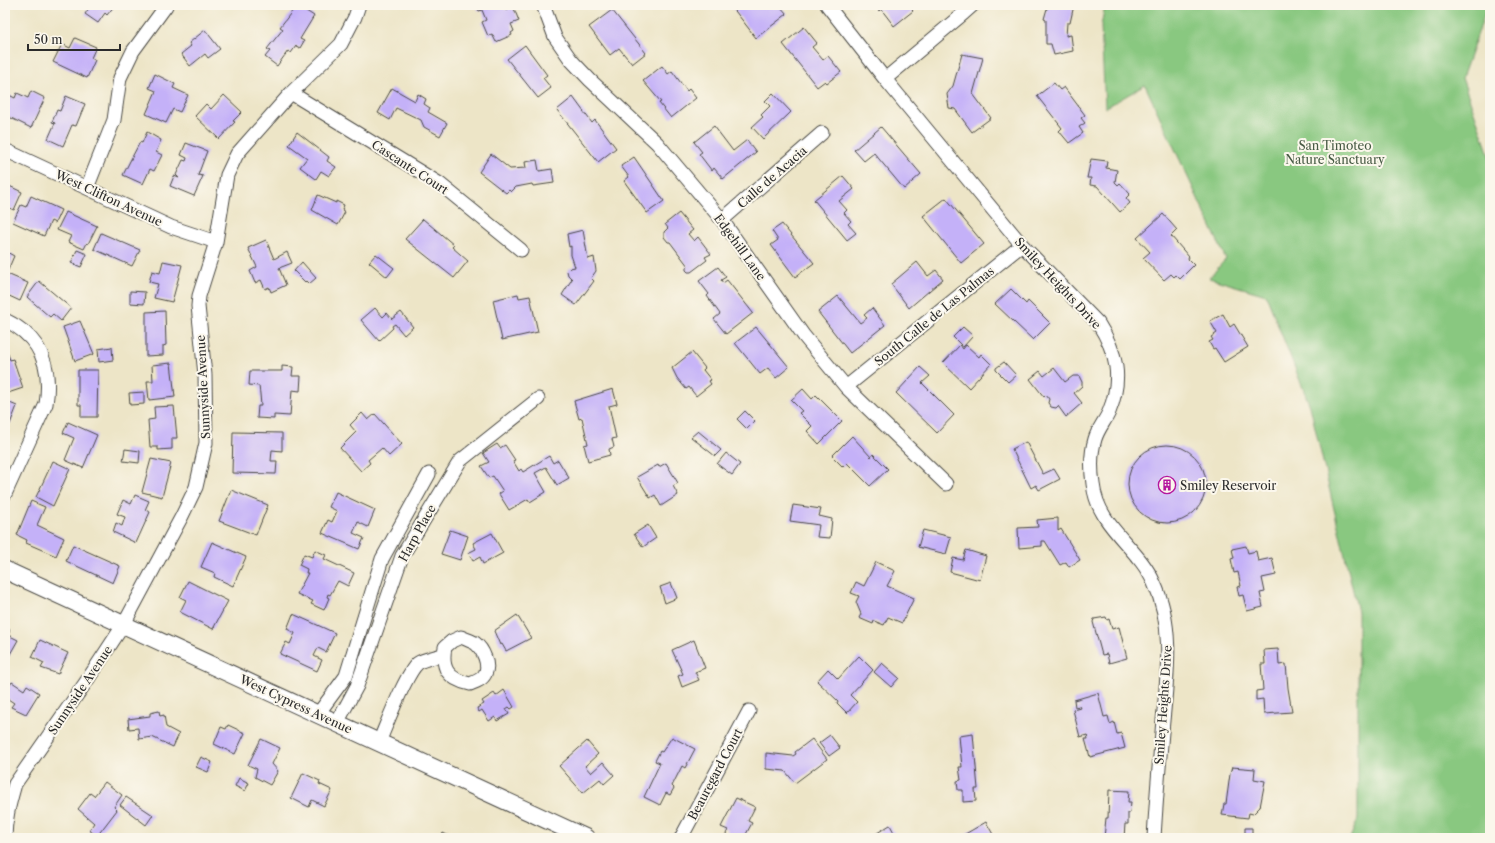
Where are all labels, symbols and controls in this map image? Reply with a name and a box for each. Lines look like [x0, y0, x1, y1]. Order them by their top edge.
scale bar [28, 26, 120, 52]
text: 50 m [34, 32, 63, 47]
street label: Cascante Court [369, 137, 452, 198]
park label: San Timoteo Nature Sanctuary [1285, 138, 1385, 167]
street label: Calle de Acacia [734, 142, 810, 211]
street label: West Clifton Avenue [52, 166, 165, 230]
street label: Edgehill Lane [711, 211, 769, 283]
street label: Smiley Heights Drive [1012, 234, 1104, 332]
street label: South Calle de Las Palmas [871, 263, 997, 369]
street label: Sunnyside Avenue [193, 334, 213, 439]
building icon: Smiley Reservoir [1157, 475, 1177, 495]
place label: Smiley Reservoir [1180, 478, 1276, 493]
street label: Harp Place [395, 502, 439, 564]
street label: Sunnyside Avenue [45, 642, 115, 737]
street label: Smiley Heights Drive [1151, 645, 1175, 765]
street label: West Cypress Avenue [237, 671, 355, 737]
street label: Beauregard Court [684, 725, 746, 822]

